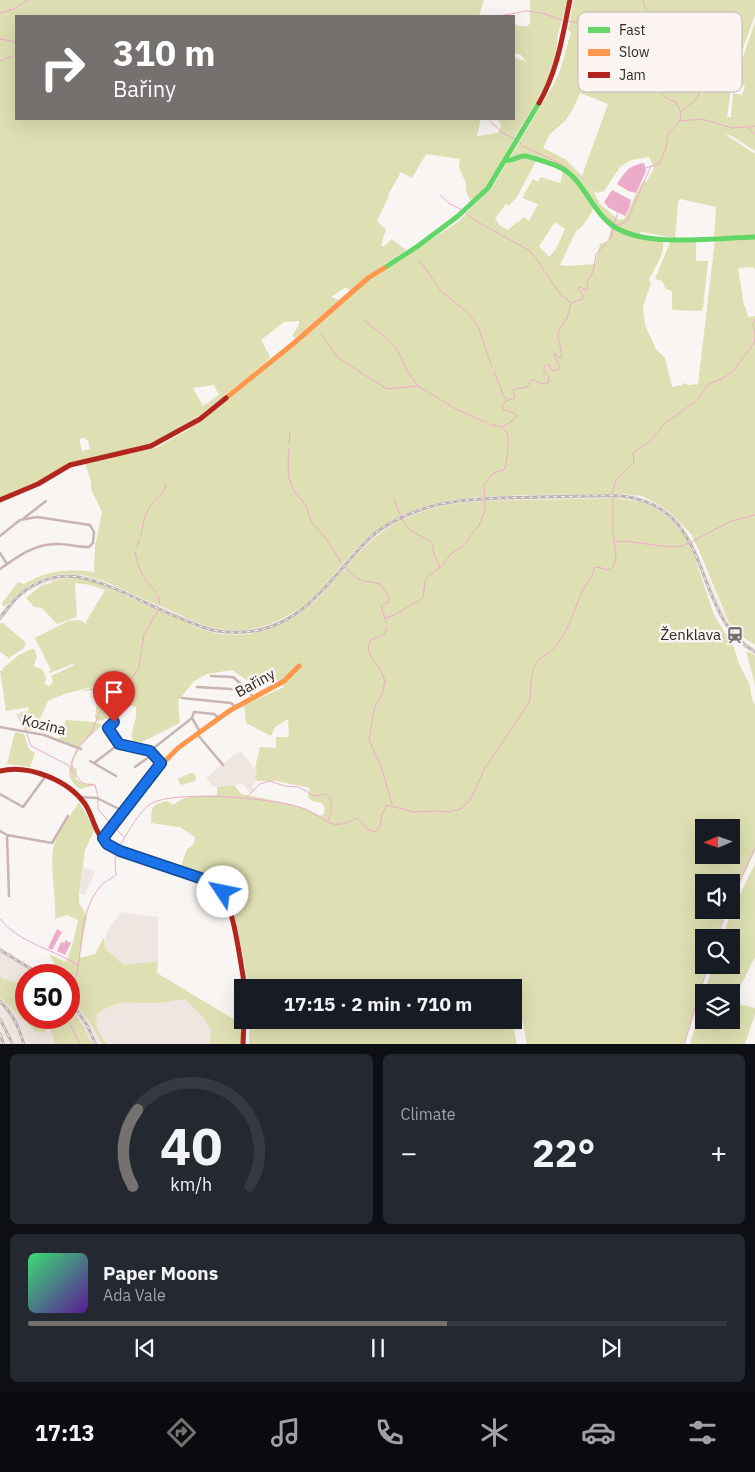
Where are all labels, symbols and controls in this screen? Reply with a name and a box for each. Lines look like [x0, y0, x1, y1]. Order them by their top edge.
legend [578, 12, 742, 92]
text: Fast [619, 21, 645, 39]
text: 310 m [113, 30, 216, 76]
icon: right [30, 35, 95, 100]
text: Slow [619, 43, 650, 61]
text: Jam [619, 66, 646, 84]
text: Bařiny [113, 74, 176, 103]
place label: Ženklava [660, 625, 721, 644]
station icon: Ženklava [725, 625, 745, 645]
street label: Bařiny [231, 664, 279, 701]
pin [93, 671, 135, 722]
icon: arrive [100, 678, 128, 706]
street label: Kozina [20, 710, 68, 739]
north arrow [695, 819, 740, 864]
map controls [695, 819, 740, 1029]
position arrow [196, 865, 248, 917]
button: sound [695, 874, 740, 919]
button: search [695, 929, 740, 974]
speed limit sign: 50 [15, 964, 80, 1029]
button: layers [695, 984, 740, 1029]
text: 17:15 · 2 min · 710 m [284, 992, 472, 1016]
text: Climate [401, 1104, 456, 1124]
text: 40 [160, 1112, 222, 1179]
text: 22° [532, 1128, 595, 1177]
text: − [401, 1134, 417, 1171]
text: + [710, 1134, 727, 1171]
text: km/h [170, 1173, 212, 1196]
text: Paper Moons [103, 1261, 218, 1285]
text: Ada Vale [103, 1285, 166, 1305]
icon: previous [131, 1334, 159, 1362]
icon: pause [364, 1334, 392, 1362]
icon: next [597, 1334, 625, 1362]
icon: directions [164, 1415, 199, 1450]
icon: music [268, 1415, 303, 1450]
icon: phone [372, 1415, 407, 1450]
icon: climate [477, 1415, 512, 1450]
icon: car [581, 1415, 616, 1450]
icon: filters [685, 1415, 720, 1450]
text: 17:13 [35, 1418, 95, 1447]

